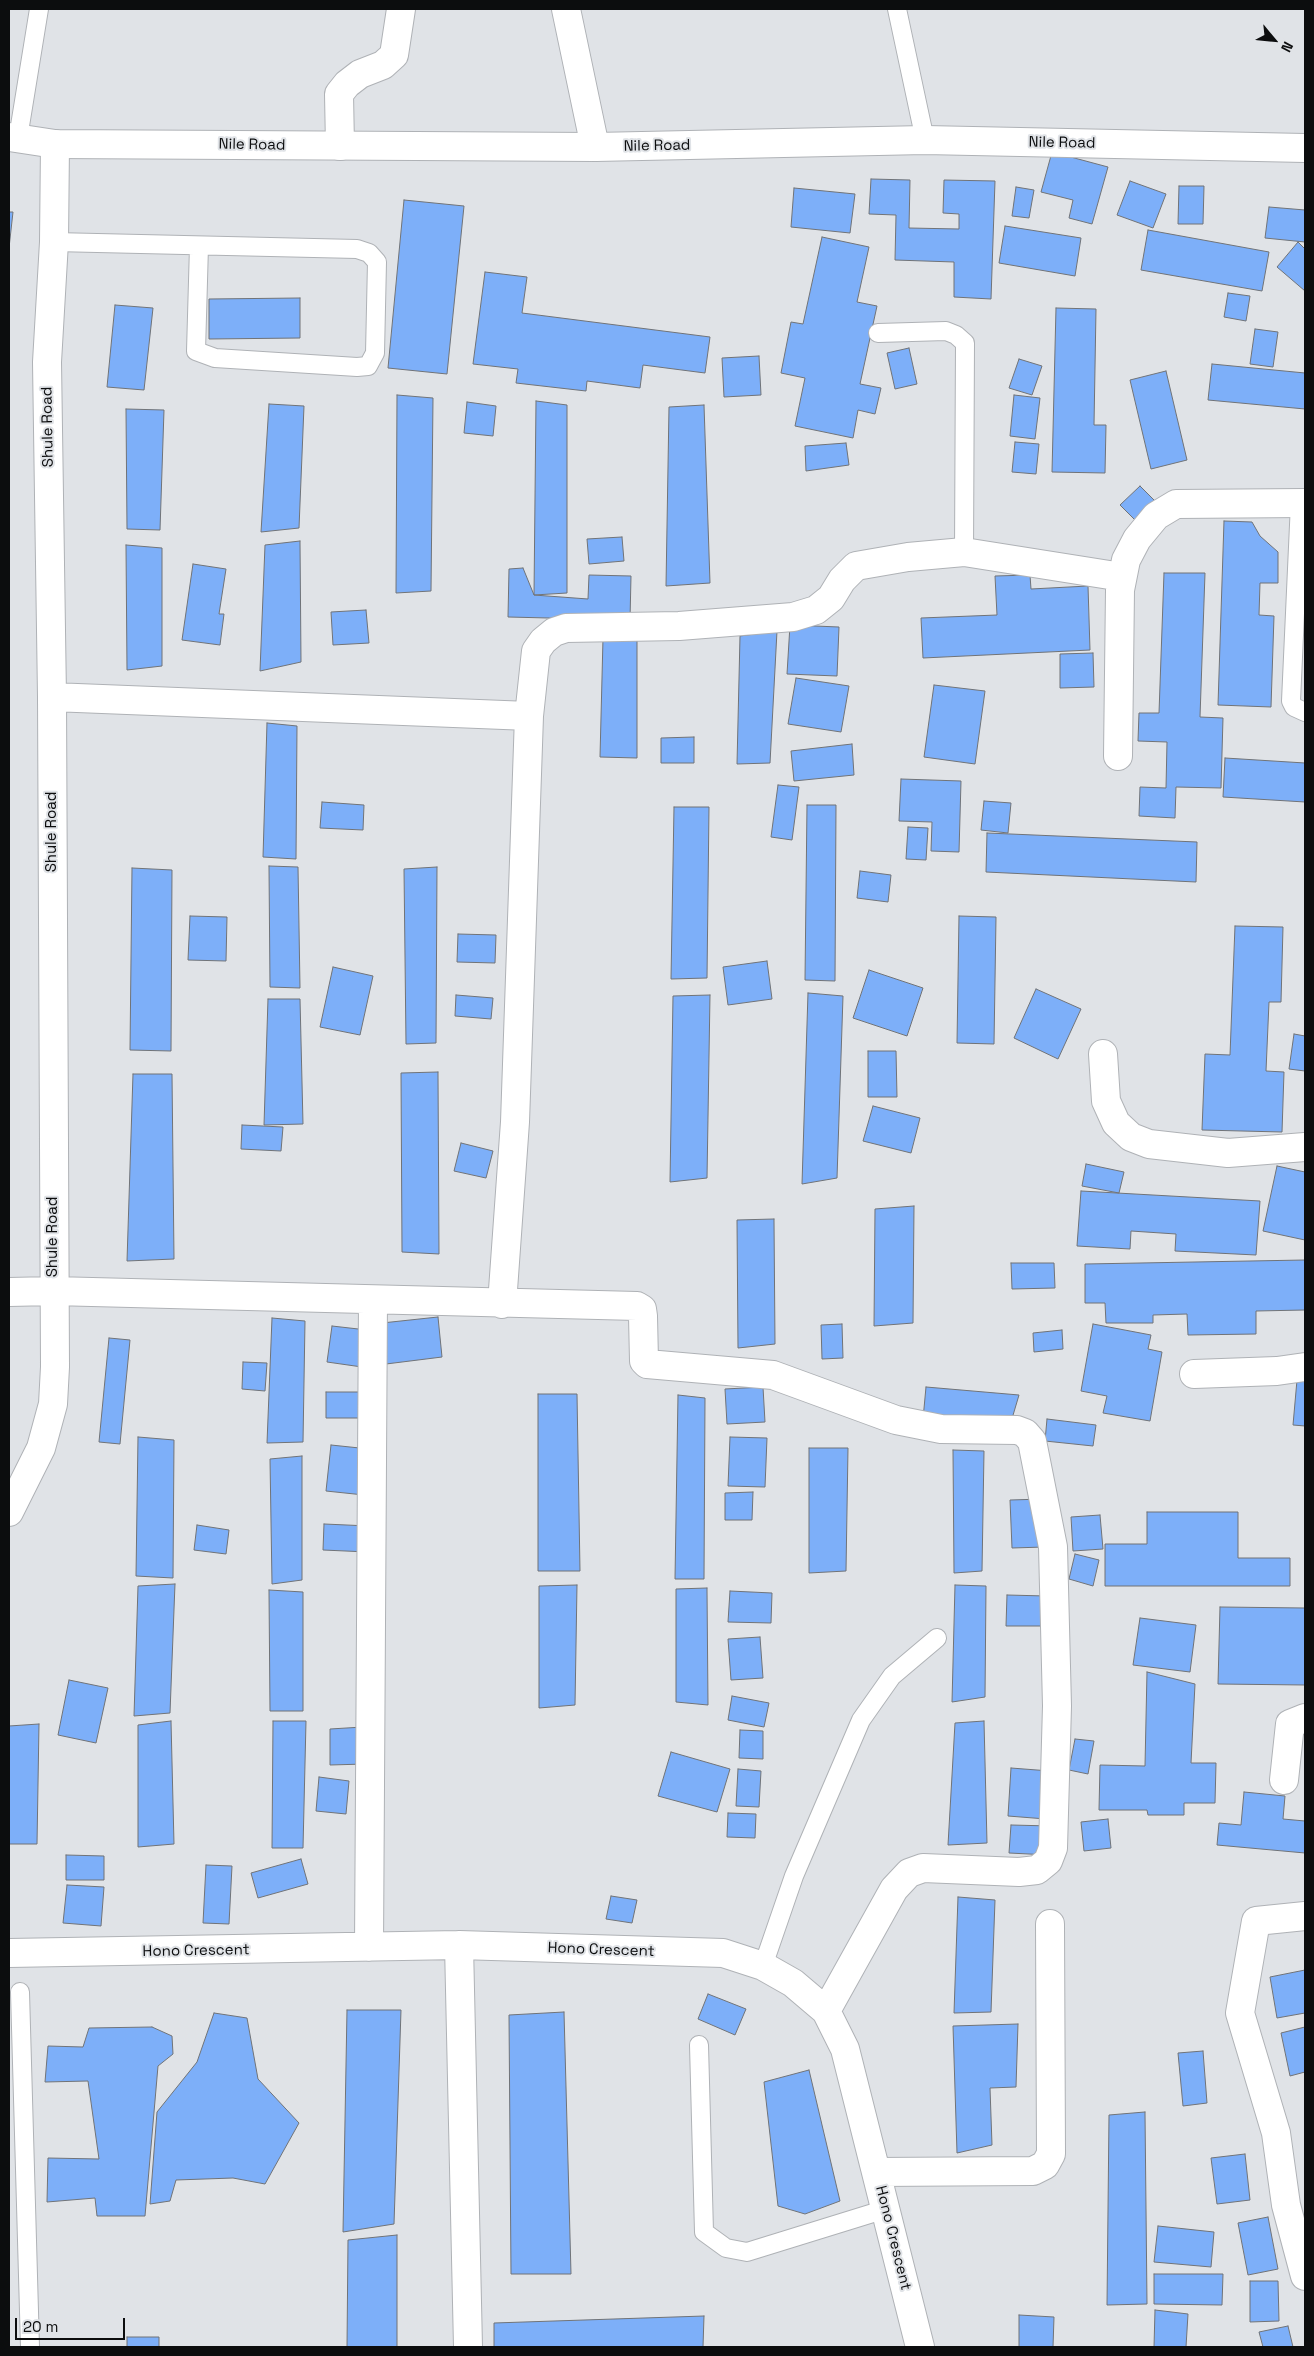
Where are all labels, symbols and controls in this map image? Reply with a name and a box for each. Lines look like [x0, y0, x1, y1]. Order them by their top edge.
north arrow [1249, 15, 1299, 65]
text: N [1277, 39, 1297, 55]
street label: Nile Road [1028, 133, 1096, 153]
street label: Nile Road [218, 135, 286, 155]
street label: Nile Road [623, 136, 691, 156]
street label: Shule Road [38, 387, 58, 467]
street label: Shule Road [43, 792, 61, 872]
street label: Shule Road [44, 1197, 62, 1277]
street label: Hono Crescent [547, 1939, 655, 1961]
street label: Hono Crescent [142, 1941, 250, 1961]
street label: Hono Crescent [871, 2184, 915, 2292]
scale bar [18, 2308, 128, 2340]
text: 20 m [23, 2317, 58, 2336]

